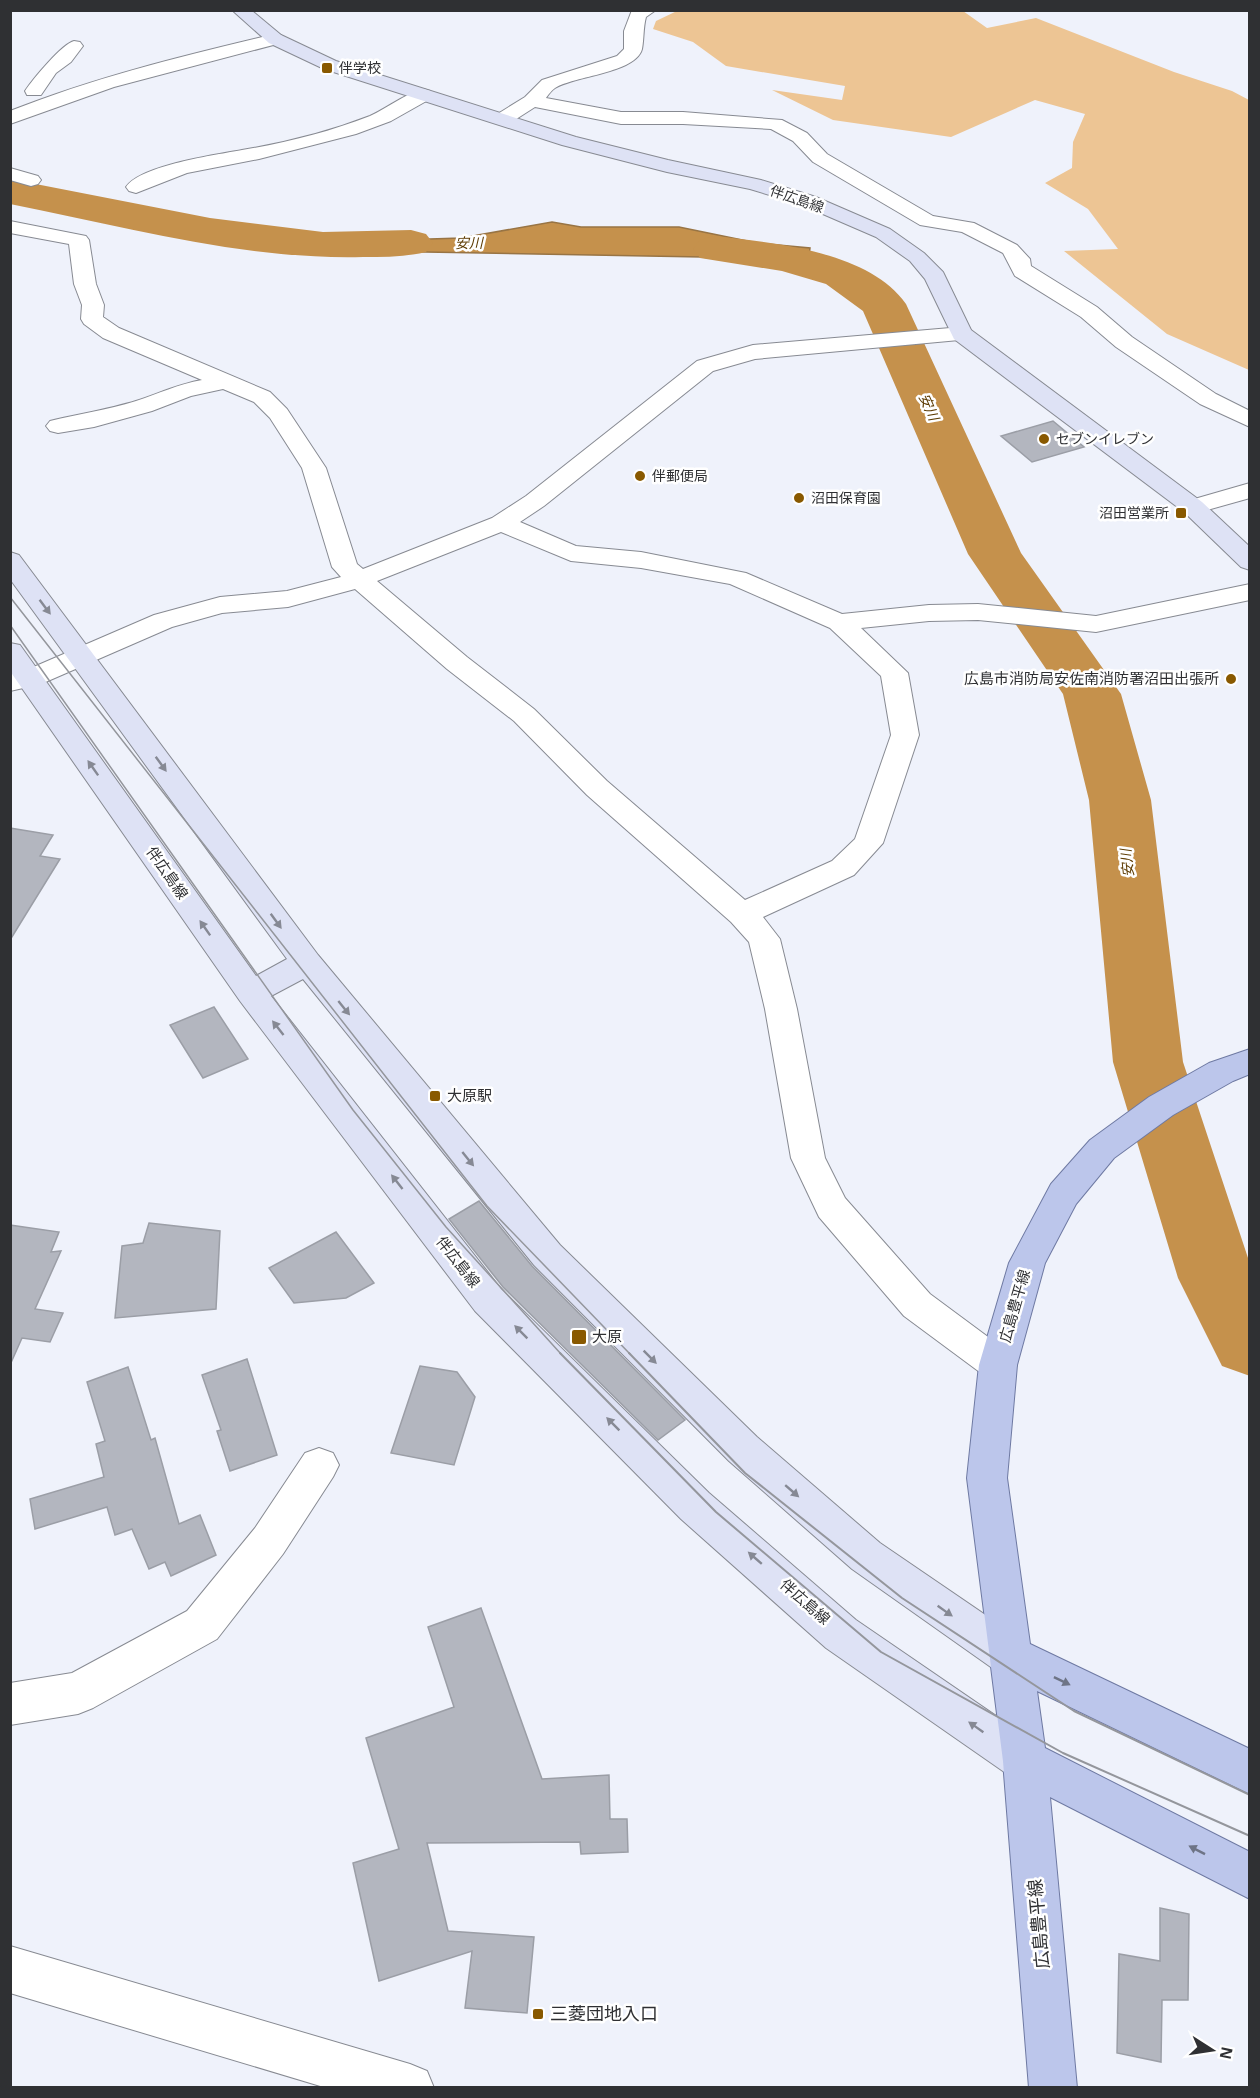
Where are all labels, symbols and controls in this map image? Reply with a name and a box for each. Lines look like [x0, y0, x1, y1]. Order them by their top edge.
place label: 伴学校 [339, 60, 381, 76]
marker: 伴学校 [320, 61, 334, 75]
street label: 伴広島線 [768, 182, 826, 216]
water label: 安川 [455, 235, 485, 251]
water label: 安川 [916, 391, 943, 425]
place label: セブンイレブン [1056, 431, 1154, 447]
marker: セブンイレブン [1037, 432, 1051, 446]
place label: 伴郵便局 [652, 468, 708, 484]
marker: 伴郵便局 [633, 469, 647, 483]
place label: 沼田保育園 [811, 490, 881, 506]
marker: 沼田保育園 [792, 491, 806, 505]
place label: 沼田営業所 [1099, 505, 1169, 521]
marker: 沼田営業所 [1174, 506, 1188, 520]
one-way arrow [39, 599, 51, 614]
place label: 広島市消防局安佐南消防署沼田出張所 [964, 670, 1219, 687]
marker: 広島市消防局安佐南消防署沼田出張所 [1224, 672, 1238, 686]
one-way arrow [155, 755, 167, 771]
one-way arrow [88, 760, 99, 776]
street label: 伴広島線 [143, 843, 192, 902]
water label: 安川 [1117, 846, 1136, 878]
one-way arrow [270, 914, 282, 929]
one-way arrow [199, 920, 211, 936]
one-way arrow [337, 1000, 350, 1015]
one-way arrow [272, 1020, 284, 1035]
place label: 大原駅 [447, 1087, 492, 1104]
marker: 大原駅 [428, 1089, 442, 1103]
one-way arrow [461, 1151, 474, 1166]
one-way arrow [390, 1174, 403, 1190]
street label: 伴広島線 [433, 1233, 484, 1291]
street label: 広島豊平線 [996, 1267, 1033, 1344]
one-way arrow [514, 1326, 528, 1340]
marker: 大原 [570, 1328, 588, 1346]
place label: 大原 [592, 1328, 622, 1345]
one-way arrow [643, 1350, 657, 1364]
one-way arrow [607, 1418, 621, 1432]
one-way arrow [784, 1484, 799, 1497]
one-way arrow [748, 1552, 763, 1565]
street label: 伴広島線 [777, 1576, 834, 1628]
one-way arrow [937, 1605, 953, 1617]
one-way arrow [1054, 1677, 1071, 1686]
one-way arrow [969, 1721, 985, 1733]
one-way arrow [1189, 1845, 1206, 1854]
street label: 広島豊平線 [1025, 1878, 1053, 1970]
place label: 三菱団地入口 [550, 2004, 658, 2024]
marker: 三菱団地入口 [531, 2007, 545, 2021]
north arrow [1182, 2020, 1242, 2080]
text: N [1217, 2046, 1236, 2060]

